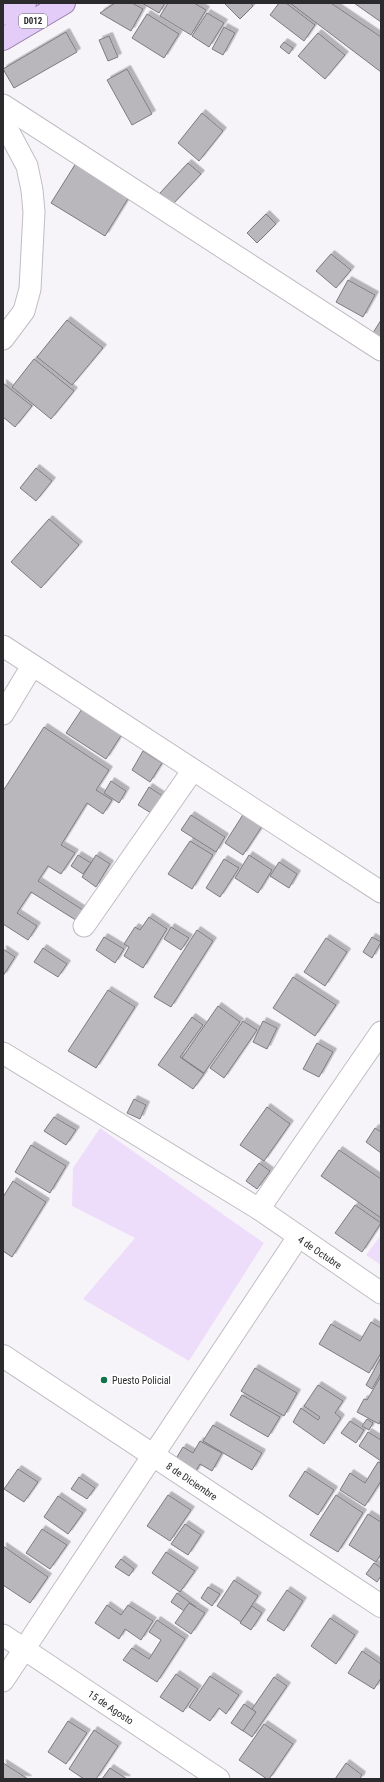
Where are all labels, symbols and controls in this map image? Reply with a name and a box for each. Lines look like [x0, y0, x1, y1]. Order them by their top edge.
road number: D012 [19, 14, 47, 28]
street label: 4 de Octubre [296, 1234, 344, 1271]
marker: Puesto Policial [99, 1375, 109, 1385]
place label: Puesto Policial [112, 1375, 171, 1386]
street label: 8 de Diciembre [164, 1460, 219, 1503]
street label: 15 de Agosto [86, 1688, 135, 1727]

